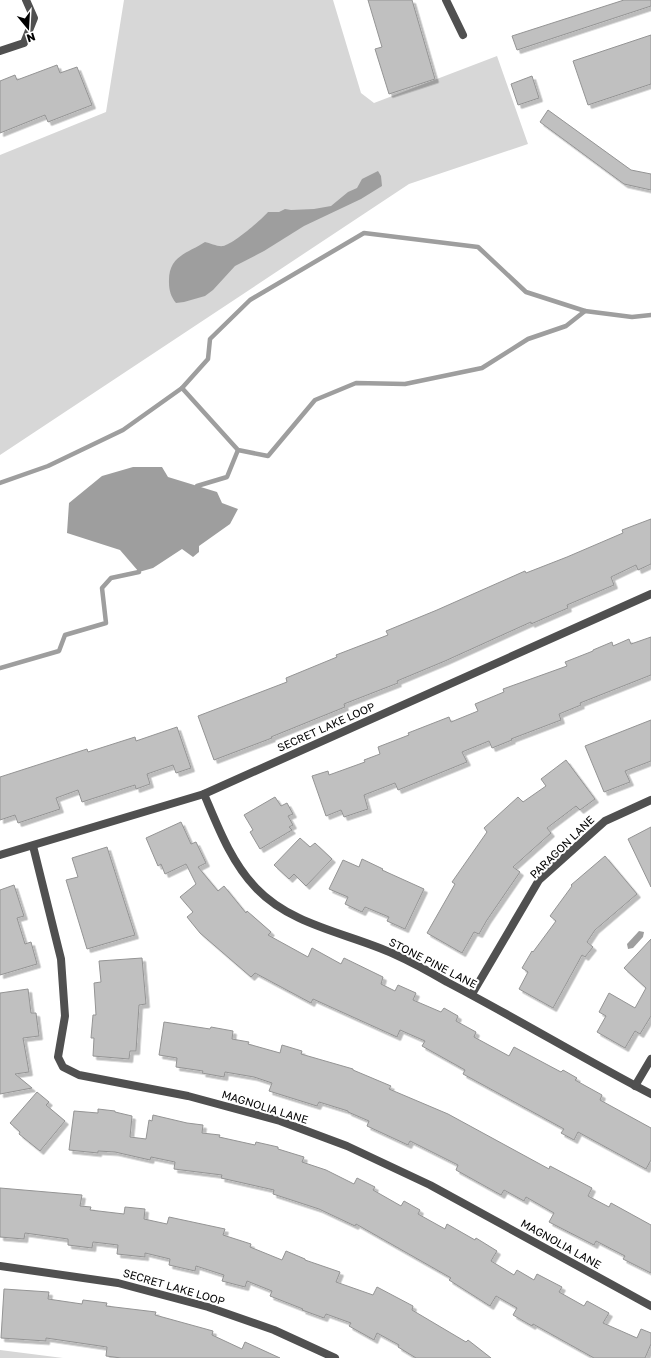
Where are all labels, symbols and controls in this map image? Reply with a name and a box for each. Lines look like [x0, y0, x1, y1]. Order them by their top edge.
north arrow [8, 8, 48, 48]
text: N [25, 31, 37, 45]
street label: SECRET LAKE LOOP [275, 699, 377, 754]
street label: PARAGON LANE [527, 812, 597, 881]
street label: STONE PINE LANE [387, 935, 480, 990]
street label: MAGNOLIA LANE [220, 1087, 310, 1126]
street label: MAGNOLIA LANE [519, 1216, 604, 1271]
street label: SECRET LAKE LOOP [122, 1266, 227, 1307]

